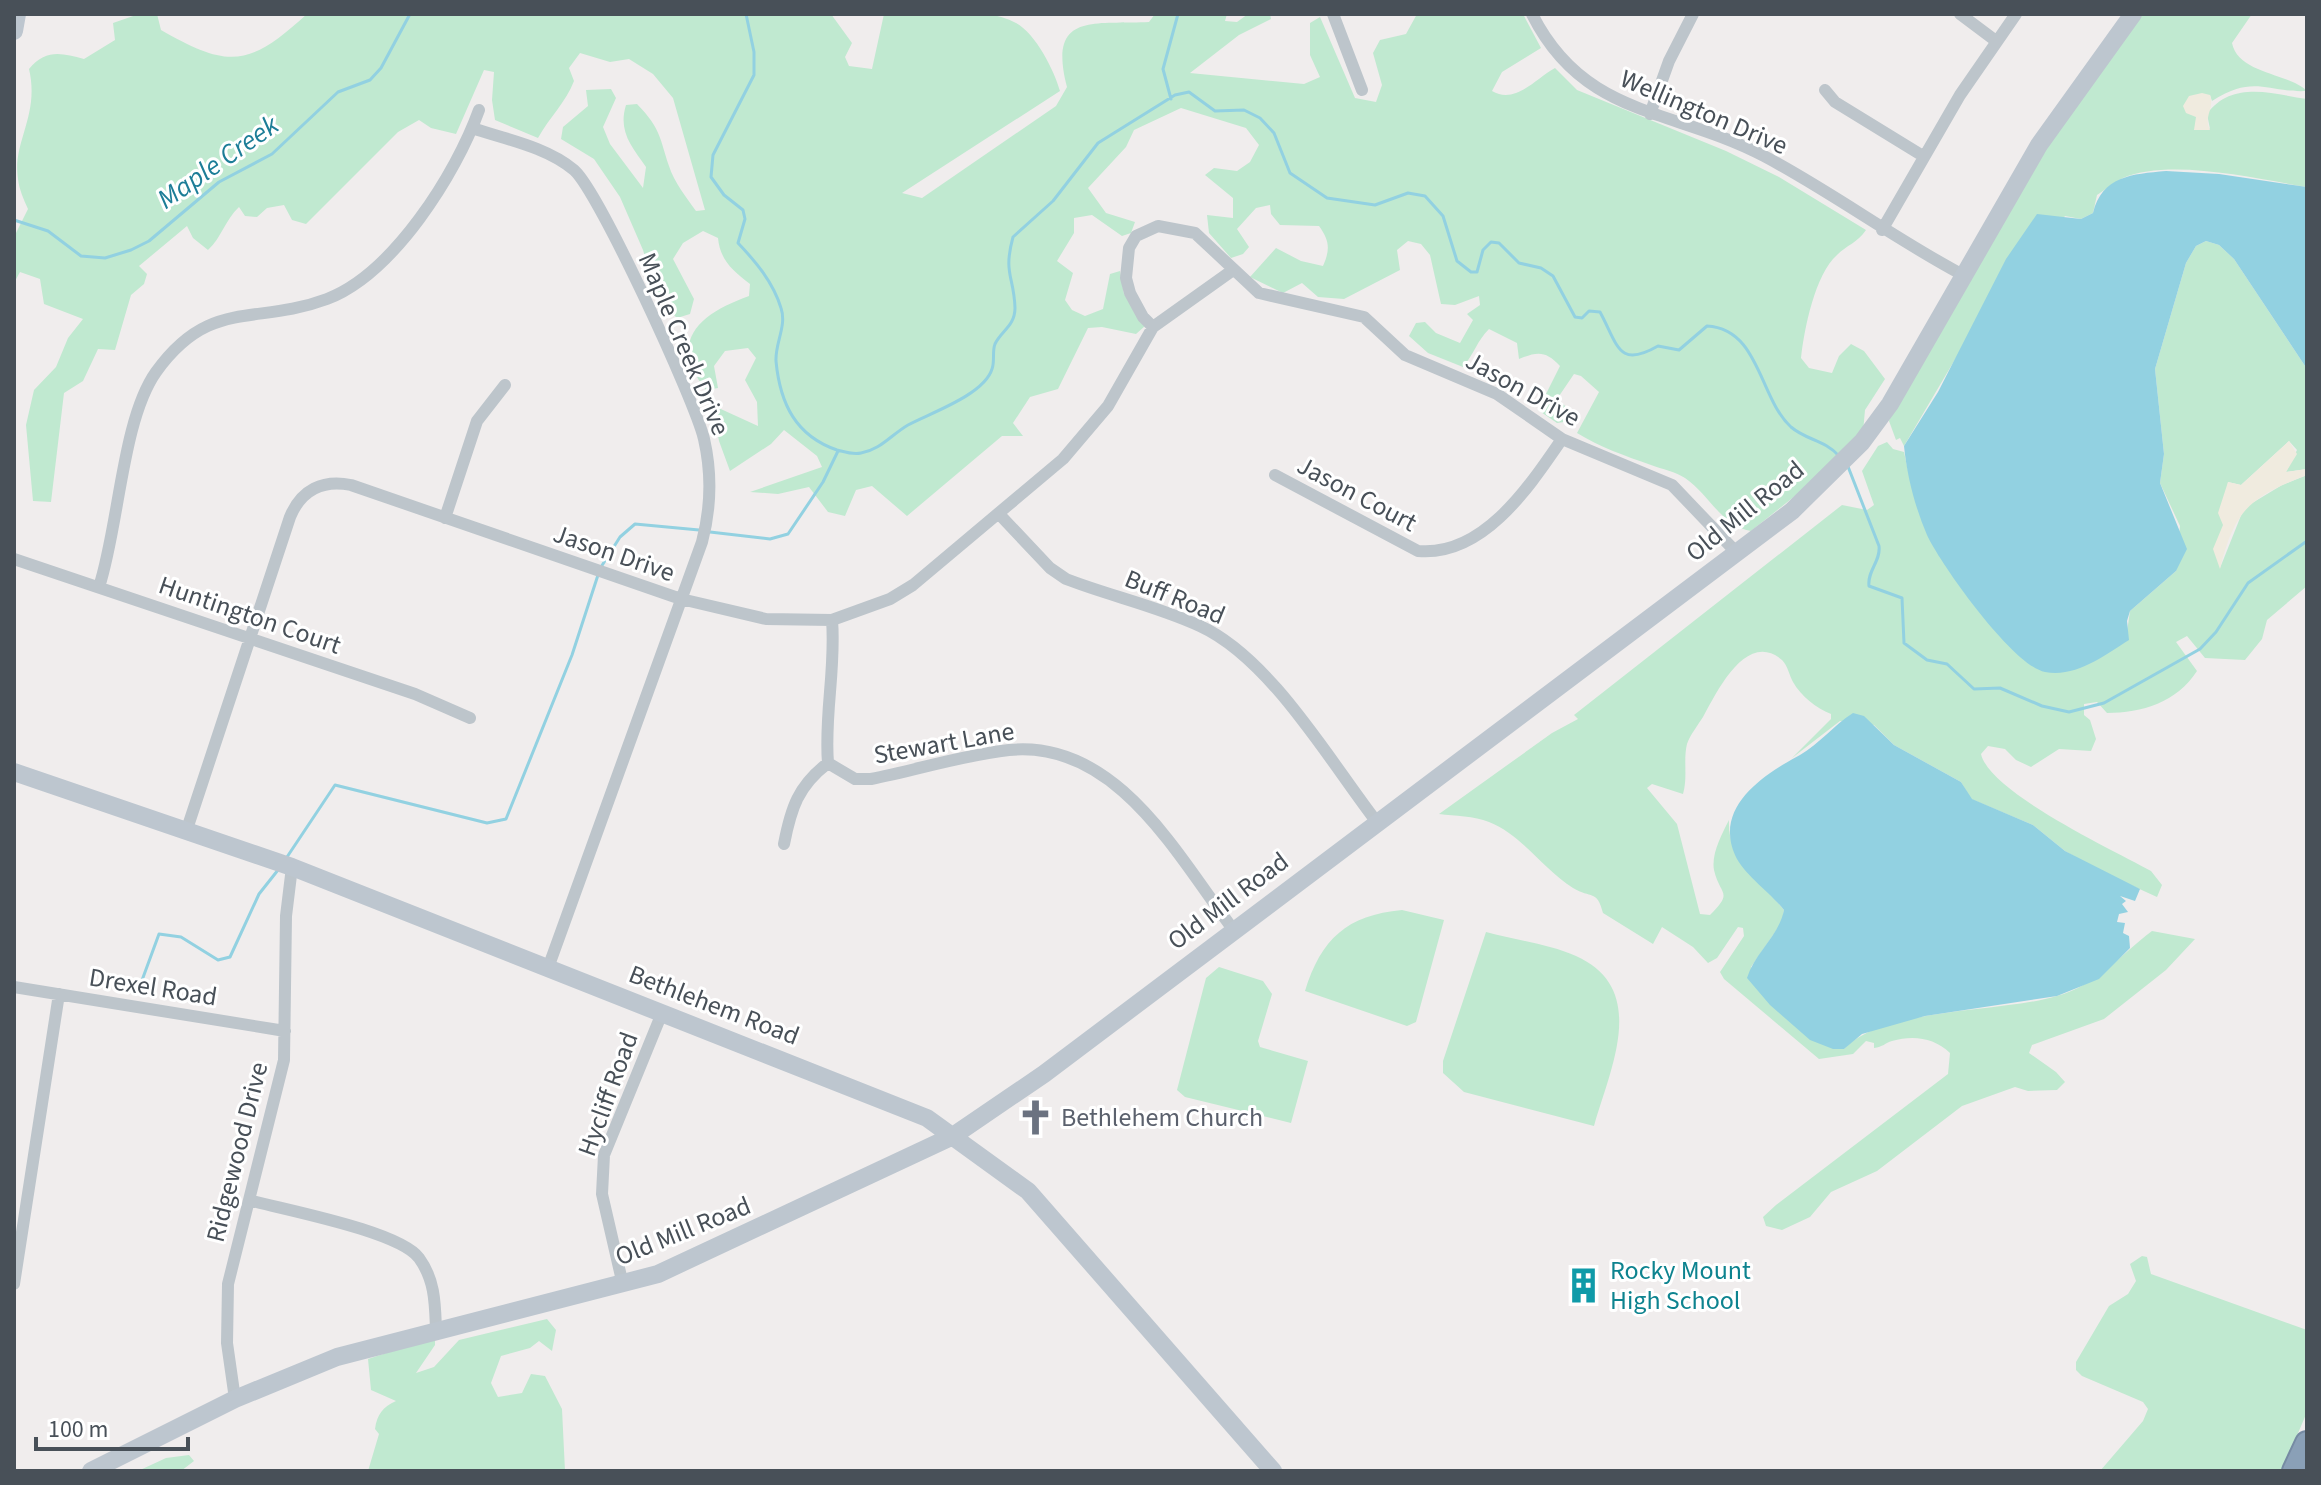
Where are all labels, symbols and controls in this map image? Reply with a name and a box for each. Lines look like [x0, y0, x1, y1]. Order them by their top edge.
street label: Wellington Drive [1615, 60, 1793, 164]
water label: Maple Creek [149, 105, 288, 219]
street label: Maple Creek Drive [629, 247, 739, 441]
street label: Jason Drive [1459, 342, 1587, 436]
street label: Jason Court [1291, 447, 1424, 541]
street label: Old Mill Road [1678, 452, 1812, 570]
street label: Jason Drive [548, 515, 680, 591]
street label: Buff Road [1119, 560, 1231, 634]
street label: Huntington Court [154, 566, 346, 664]
street label: Stewart Lane [871, 712, 1017, 774]
street label: Old Mill Road [1160, 843, 1296, 959]
street label: Bethlehem Road [623, 955, 805, 1055]
street label: Drexel Road [86, 959, 220, 1015]
street label: Hycliff Road [568, 1027, 648, 1161]
street label: Ridgewood Drive [197, 1058, 277, 1246]
church icon: Bethlehem Church [1016, 1098, 1054, 1136]
place label: Bethlehem Church [1061, 1099, 1263, 1136]
street label: Old Mill Road [610, 1187, 756, 1275]
place label: Rocky Mount High School [1610, 1252, 1751, 1319]
building icon: Rocky Mount High School [1565, 1266, 1603, 1304]
scale bar [36, 1401, 188, 1451]
text: 100 m [48, 1412, 108, 1447]

